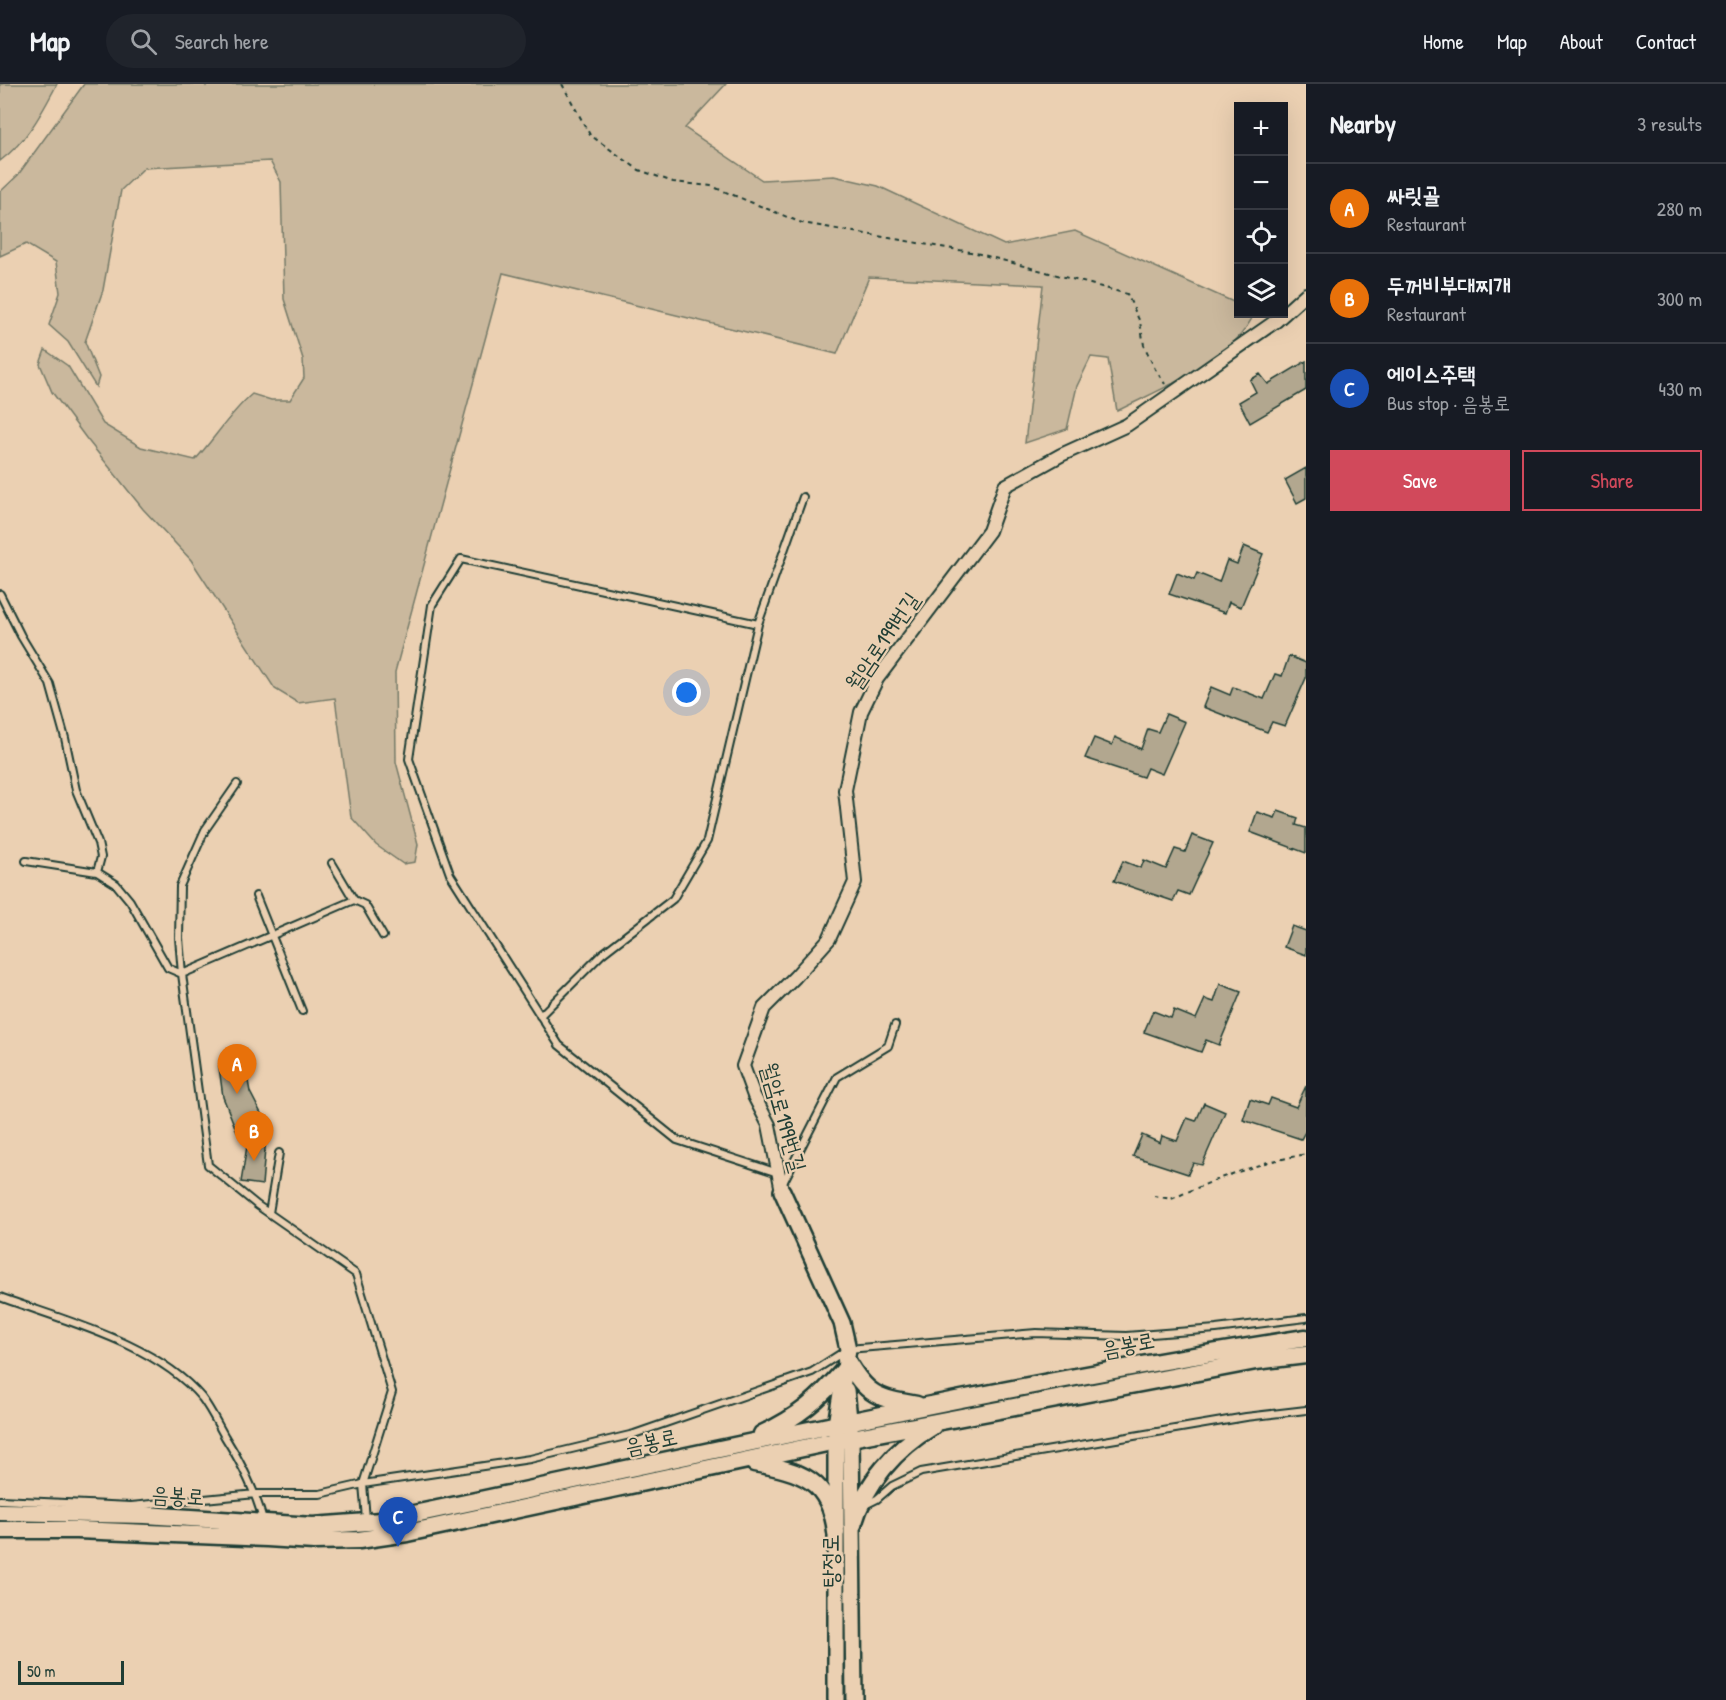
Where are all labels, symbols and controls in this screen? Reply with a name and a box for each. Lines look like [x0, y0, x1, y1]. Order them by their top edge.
search box [106, 14, 526, 68]
text: Map [30, 22, 70, 60]
icon: search [127, 25, 160, 58]
text: Search here [175, 26, 269, 56]
text: Home [1423, 27, 1464, 56]
text: Map [1497, 27, 1527, 56]
text: About [1560, 27, 1603, 56]
text: Contact [1636, 27, 1696, 56]
map controls [1234, 102, 1288, 318]
button: + [1234, 102, 1288, 156]
text: Nearby [1330, 106, 1396, 141]
text: 3 results [1637, 110, 1702, 137]
button: − [1234, 156, 1288, 210]
text: 싸릿골 [1387, 180, 1440, 210]
text: A [1345, 195, 1354, 222]
text: 280 m [1657, 195, 1702, 222]
button: locate [1234, 210, 1288, 264]
text: Restaurant [1387, 210, 1466, 237]
button: layers [1234, 264, 1288, 318]
text: 두꺼비부대찌개 [1387, 270, 1511, 300]
text: B [1344, 285, 1355, 312]
text: 300 m [1657, 285, 1702, 312]
text: Restaurant [1387, 300, 1466, 327]
text: 에이스주택 [1387, 359, 1476, 389]
text: C [1344, 375, 1355, 402]
text: 430 m [1658, 375, 1702, 402]
text: Bus stop · 음봉로 [1387, 389, 1510, 416]
button: Save [1330, 450, 1510, 511]
button: Share [1522, 450, 1702, 511]
street label: 월암로199번길 [838, 586, 926, 696]
your location [672, 678, 701, 707]
pin: A [218, 1044, 256, 1094]
street label: 월암로199번길 [754, 1059, 814, 1176]
pin: B [234, 1112, 274, 1161]
street label: 음봉로 [1099, 1324, 1157, 1364]
street label: 음봉로 [622, 1421, 680, 1461]
street label: 음봉로 [150, 1478, 206, 1512]
pin: C [378, 1498, 418, 1547]
street label: 탕정로 [815, 1534, 845, 1588]
scale bar [18, 1658, 124, 1686]
text: 50 m [27, 1660, 56, 1682]

